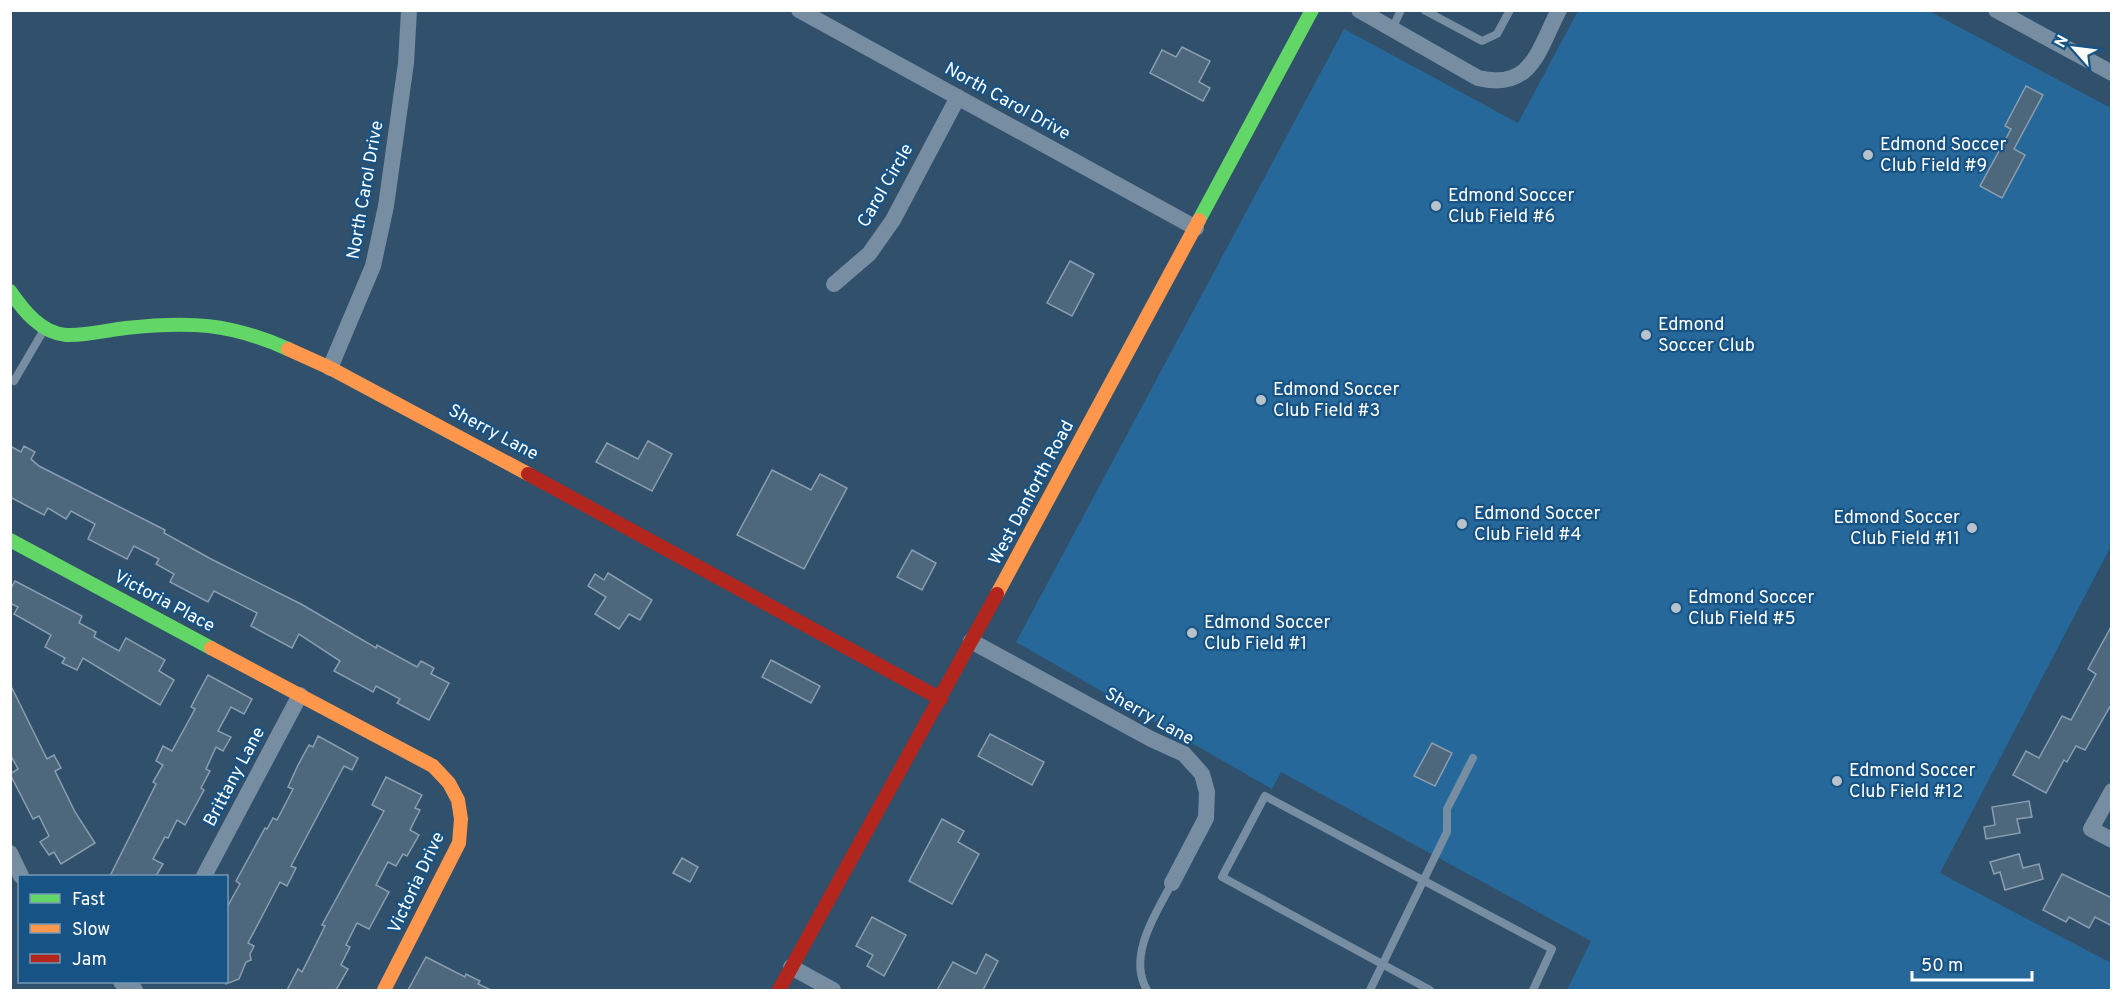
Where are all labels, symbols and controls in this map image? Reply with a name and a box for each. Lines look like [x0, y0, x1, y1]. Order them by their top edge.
north arrow [2044, 18, 2104, 78]
text: N [2051, 32, 2074, 52]
street label: North Carol Drive [940, 58, 1074, 146]
street label: North Carol Drive [342, 119, 390, 261]
place label: Edmond Soccer Club Field #9 [1880, 134, 2006, 178]
street label: Carol Circle [853, 140, 919, 232]
marker: Edmond Soccer Club Field #9 [1861, 148, 1875, 162]
place label: Edmond Soccer Club Field #6 [1448, 185, 1574, 229]
marker: Edmond Soccer Club Field #6 [1429, 199, 1443, 213]
place label: Edmond Soccer Club [1658, 314, 1755, 358]
marker: Edmond Soccer Club [1639, 328, 1653, 342]
place label: Edmond Soccer Club Field #3 [1273, 379, 1399, 423]
marker: Edmond Soccer Club Field #3 [1254, 393, 1268, 407]
street label: Sherry Lane [444, 400, 542, 466]
street label: West Danforth Road [984, 417, 1080, 569]
place label: Edmond Soccer Club Field #4 [1474, 503, 1600, 547]
place label: Edmond Soccer Club Field #11 [1834, 507, 1960, 551]
marker: Edmond Soccer Club Field #4 [1455, 517, 1469, 531]
marker: Edmond Soccer Club Field #11 [1965, 521, 1979, 535]
street label: Victoria Place [109, 566, 219, 638]
place label: Edmond Soccer Club Field #5 [1688, 587, 1814, 631]
marker: Edmond Soccer Club Field #5 [1669, 601, 1683, 615]
place label: Edmond Soccer Club Field #1 [1204, 612, 1330, 656]
marker: Edmond Soccer Club Field #1 [1185, 626, 1199, 640]
street label: Sherry Lane [1100, 683, 1198, 751]
street label: Brittany Lane [199, 723, 271, 831]
place label: Edmond Soccer Club Field #12 [1849, 760, 1975, 804]
marker: Edmond Soccer Club Field #12 [1830, 774, 1844, 788]
street label: Victoria Drive [383, 829, 451, 937]
legend [18, 875, 228, 983]
text: Fast [72, 889, 105, 912]
text: Slow [72, 919, 110, 942]
scale bar [1912, 944, 2032, 982]
text: Jam [72, 949, 107, 972]
text: 50 m [1921, 955, 1963, 978]

